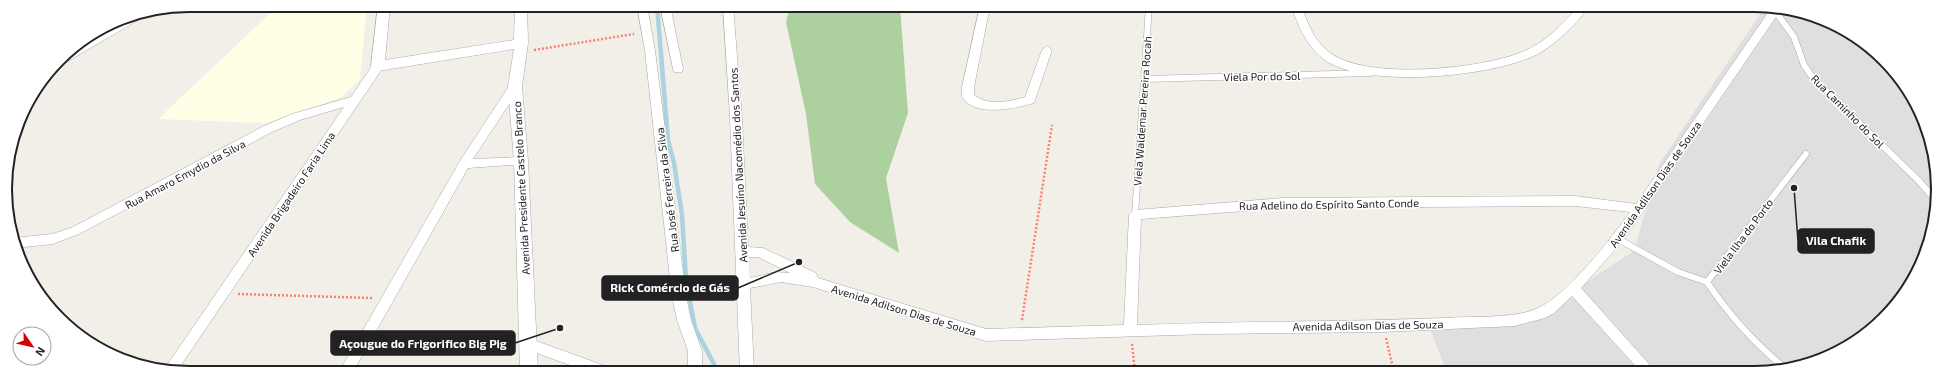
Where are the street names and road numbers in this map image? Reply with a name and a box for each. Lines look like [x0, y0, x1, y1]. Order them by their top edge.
street label: Viela Waldemar Pereira Rocah [1130, 36, 1154, 186]
street label: Avenida Jesuíno Nacomédio dos Santos [726, 67, 750, 263]
street label: Viela Por do Sol [1223, 69, 1301, 83]
street label: Rua Caminho do Sol [1809, 72, 1888, 151]
street label: Avenida Presidente Castelo Branco [510, 101, 532, 275]
street label: Avenida Adilson Dias de Souza [1606, 118, 1704, 250]
street label: Rua José Ferreira da Silva [653, 127, 681, 253]
street label: Avenida Brigadeiro Faria Lima [244, 129, 338, 259]
street label: Rua Amaro Emydio da Silva [123, 137, 247, 211]
street label: Rua Adelino do Espírito Santo Conde [1239, 196, 1419, 212]
street label: Viela Ilha do Porto [1711, 196, 1775, 276]
street label: Avenida Adilson Dias de Souza [830, 282, 978, 338]
street label: Avenida Adilson Dias de Souza [1292, 317, 1444, 333]

